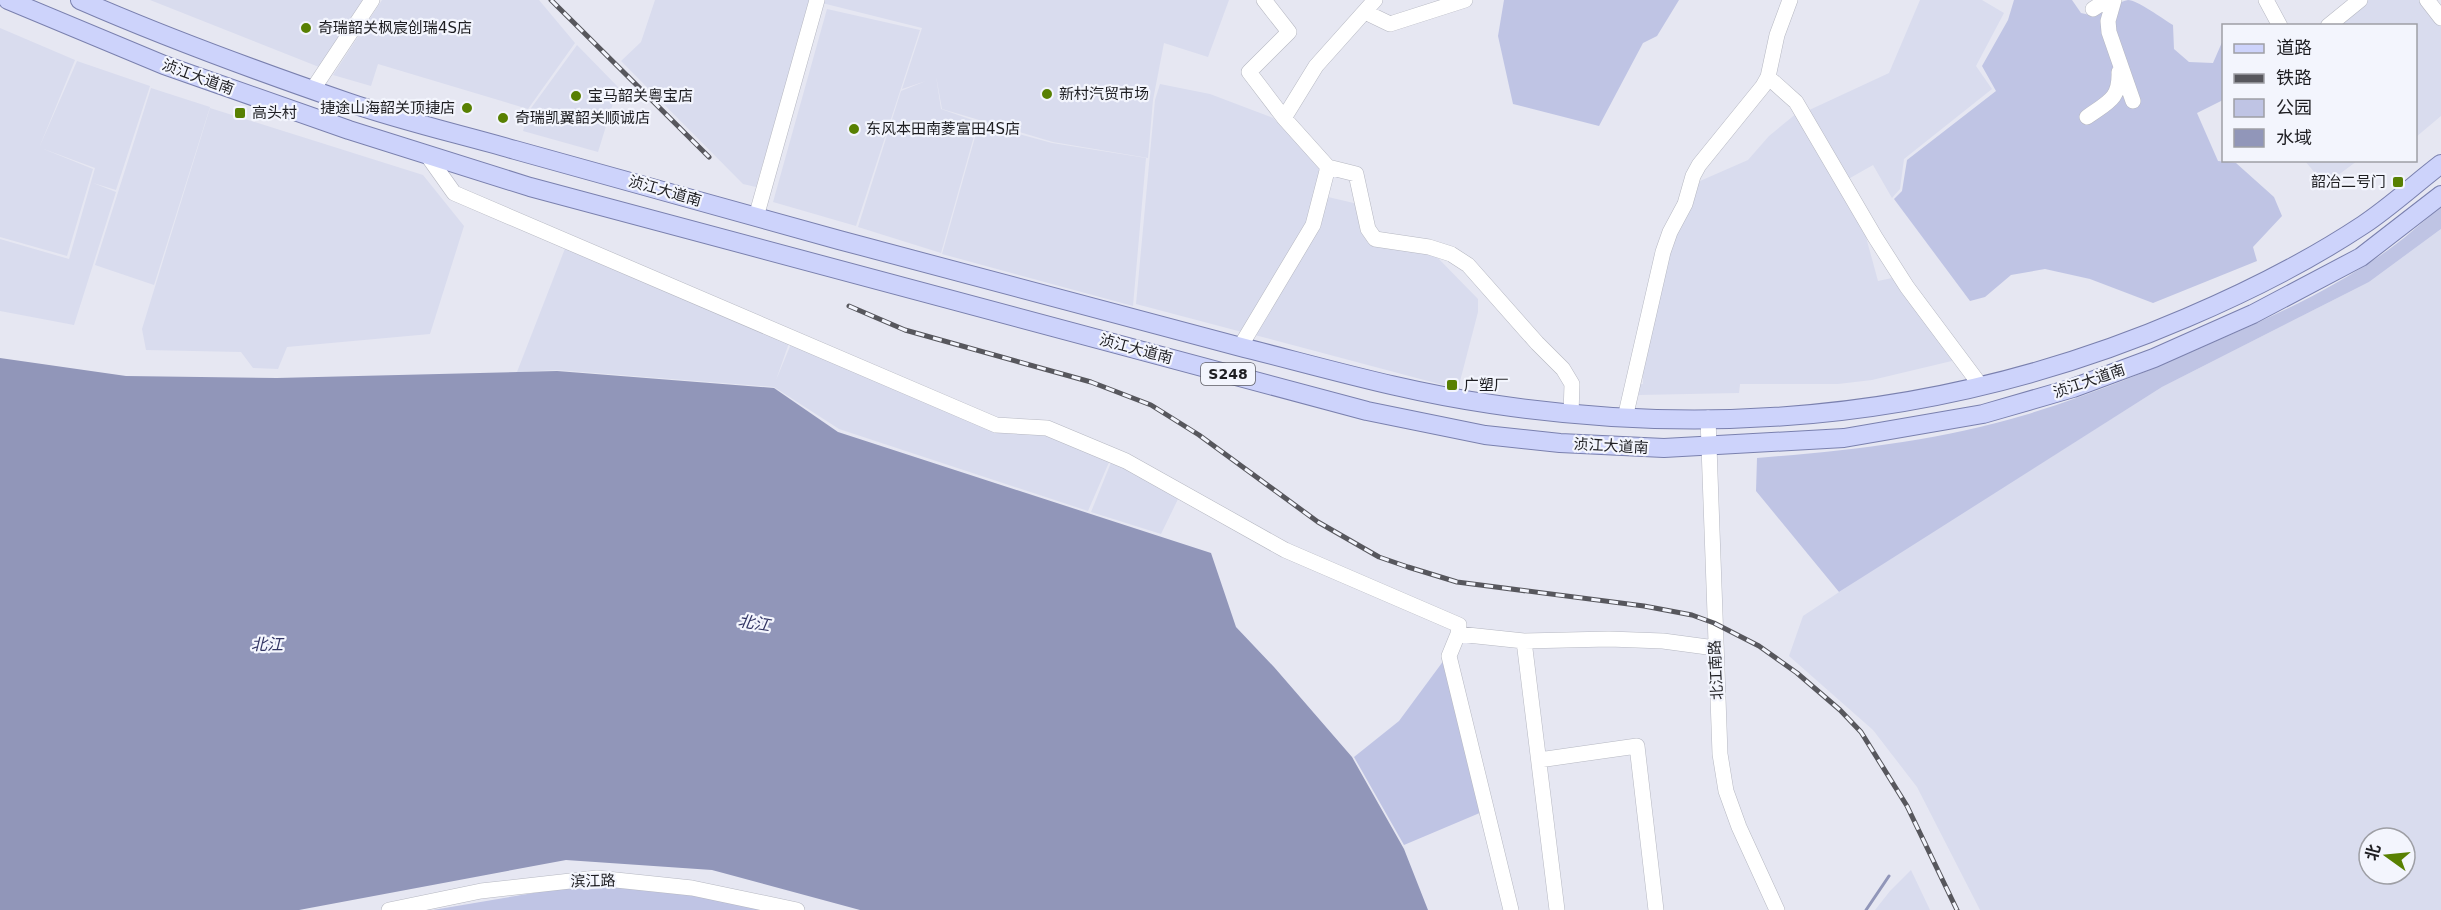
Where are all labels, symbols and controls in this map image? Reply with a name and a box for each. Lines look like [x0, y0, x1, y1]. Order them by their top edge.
place label: 奇瑞韶关枫宸创瑞4S店 [318, 19, 472, 37]
marker: 奇瑞韶关枫宸创瑞4S店 [299, 21, 313, 35]
legend [2222, 24, 2417, 162]
text: 道路 [2276, 37, 2312, 58]
street label: 浈江大道南 [160, 56, 236, 98]
text: 铁路 [2276, 67, 2312, 88]
place label: 新村汽贸市场 [1059, 85, 1149, 103]
place label: 宝马韶关粤宝店 [588, 87, 693, 105]
marker: 新村汽贸市场 [1040, 87, 1054, 101]
marker: 宝马韶关粤宝店 [569, 89, 583, 103]
text: 公园 [2276, 97, 2312, 118]
place label: 捷途山海韶关顶捷店 [320, 99, 455, 117]
marker: 捷途山海韶关顶捷店 [460, 101, 474, 115]
place label: 高头村 [252, 104, 297, 122]
marker: 高头村 [233, 106, 247, 120]
place label: 奇瑞凯翼韶关顺诚店 [515, 109, 650, 127]
marker: 奇瑞凯翼韶关顺诚店 [496, 111, 510, 125]
place label: 东风本田南菱富田4S店 [866, 120, 1020, 138]
marker: 东风本田南菱富田4S店 [847, 122, 861, 136]
text: 水域 [2276, 127, 2312, 148]
street label: 浈江大道南 [626, 172, 704, 210]
place label: 韶冶二号门 [2311, 173, 2386, 191]
marker: 韶冶二号门 [2391, 175, 2405, 189]
street label: 浈江大道南 [1097, 331, 1175, 367]
street label: 浈江大道南 [2051, 360, 2127, 402]
road number: S248 [1201, 363, 1255, 385]
place label: 广塑厂 [1464, 376, 1509, 394]
marker: 广塑厂 [1445, 378, 1459, 392]
street label: 浈江大道南 [1573, 435, 1649, 457]
water label: 北江 [737, 611, 773, 635]
water label: 北江 [251, 635, 285, 654]
street label: 北江南路 [1705, 640, 1727, 700]
north arrow [2357, 826, 2417, 886]
text: 北 [2362, 842, 2384, 862]
street label: 滨江路 [570, 872, 616, 890]

